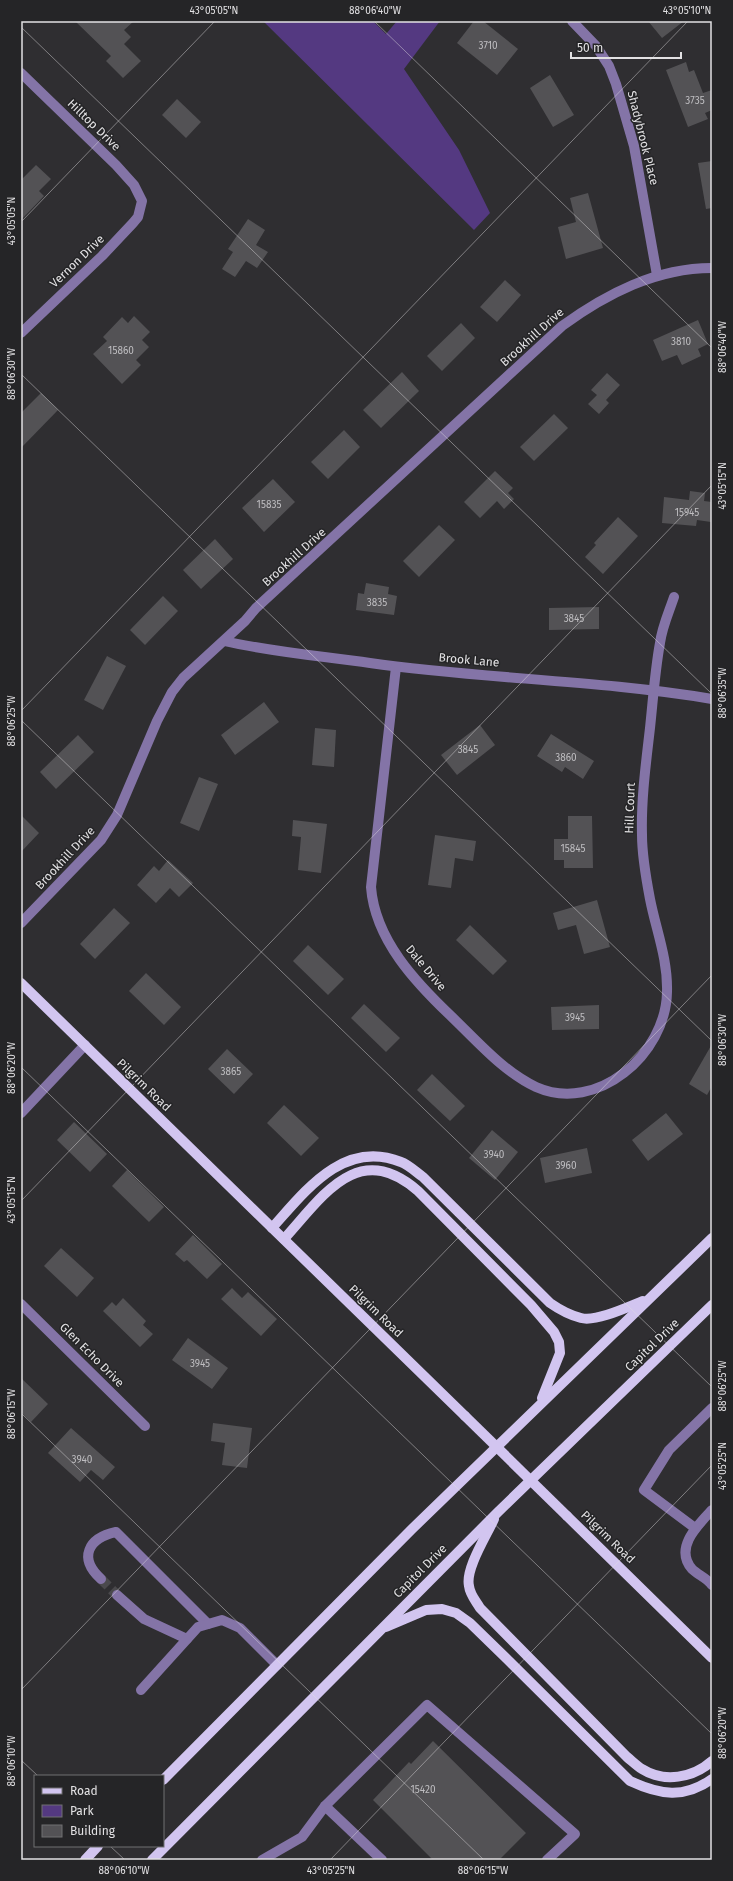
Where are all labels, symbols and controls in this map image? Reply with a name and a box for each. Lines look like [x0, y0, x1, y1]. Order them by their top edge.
text: 43°05'05"N [190, 5, 238, 17]
text: 88°06'40"W [349, 5, 402, 17]
text: 43°05'10"N [663, 5, 711, 17]
scale bar [571, 34, 681, 60]
house number: 3710 [478, 40, 498, 52]
text: 50 m [577, 41, 603, 55]
street label: Shadybrook Place [624, 89, 662, 187]
house number: 3735 [685, 95, 705, 107]
street label: Hilltop Drive [65, 96, 123, 154]
text: 43°05'05"N [6, 197, 18, 245]
street label: Vernon Drive [47, 232, 107, 290]
street label: Brookhill Drive [497, 305, 567, 369]
text: 88°06'40"W [717, 320, 729, 373]
house number: 3810 [671, 336, 691, 348]
house number: 15860 [108, 345, 134, 357]
text: 88°06'30"W [6, 347, 18, 400]
text: 43°05'15"N [717, 462, 729, 510]
house number: 15835 [257, 499, 281, 511]
house number: 15945 [675, 507, 699, 519]
street label: Brookhill Drive [259, 525, 329, 589]
house number: 3835 [367, 597, 387, 609]
house number: 3845 [564, 613, 584, 625]
street label: Brook Lane [438, 650, 500, 670]
text: 88°06'35"W [717, 667, 729, 719]
text: 88°06'25"W [6, 695, 18, 747]
house number: 3845 [458, 744, 478, 756]
house number: 3860 [555, 752, 577, 764]
street label: Hill Court [622, 782, 638, 834]
street label: Brookhill Drive [32, 824, 98, 892]
house number: 15845 [560, 843, 586, 855]
street label: Dale Drive [403, 942, 449, 994]
house number: 3945 [565, 1012, 585, 1024]
text: 88°06'30"W [717, 1013, 729, 1066]
text: 88°06'20"W [6, 1041, 18, 1094]
street label: Pilgrim Road [114, 1056, 174, 1114]
house number: 3865 [221, 1066, 241, 1078]
house number: 3940 [484, 1149, 505, 1161]
house number: 3960 [555, 1160, 577, 1172]
text: 43°05'15"N [6, 1176, 18, 1224]
street label: Pilgrim Road [346, 1282, 406, 1340]
street label: Capitol Drive [622, 1316, 682, 1374]
street label: Glen Echo Drive [57, 1320, 127, 1390]
house number: 3945 [190, 1358, 210, 1370]
text: 88°06'25"W [717, 1360, 729, 1412]
text: 88°06'15"W [6, 1388, 18, 1439]
text: 43°05'25"N [717, 1442, 729, 1490]
house number: 3940 [72, 1454, 93, 1466]
street label: Pilgrim Road [578, 1508, 638, 1566]
street label: Capitol Drive [390, 1541, 450, 1601]
text: 88°06'20"W [717, 1706, 729, 1759]
text: 88°06'10"W [6, 1735, 18, 1787]
legend [34, 1775, 164, 1847]
text: Road [70, 1784, 98, 1798]
house number: 15420 [411, 1784, 436, 1796]
text: Park [70, 1804, 94, 1818]
text: Building [70, 1824, 116, 1838]
text: 88°06'10"W [98, 1865, 150, 1877]
text: 43°05'25"N [307, 1865, 355, 1877]
text: 88°06'15"W [458, 1865, 509, 1877]

